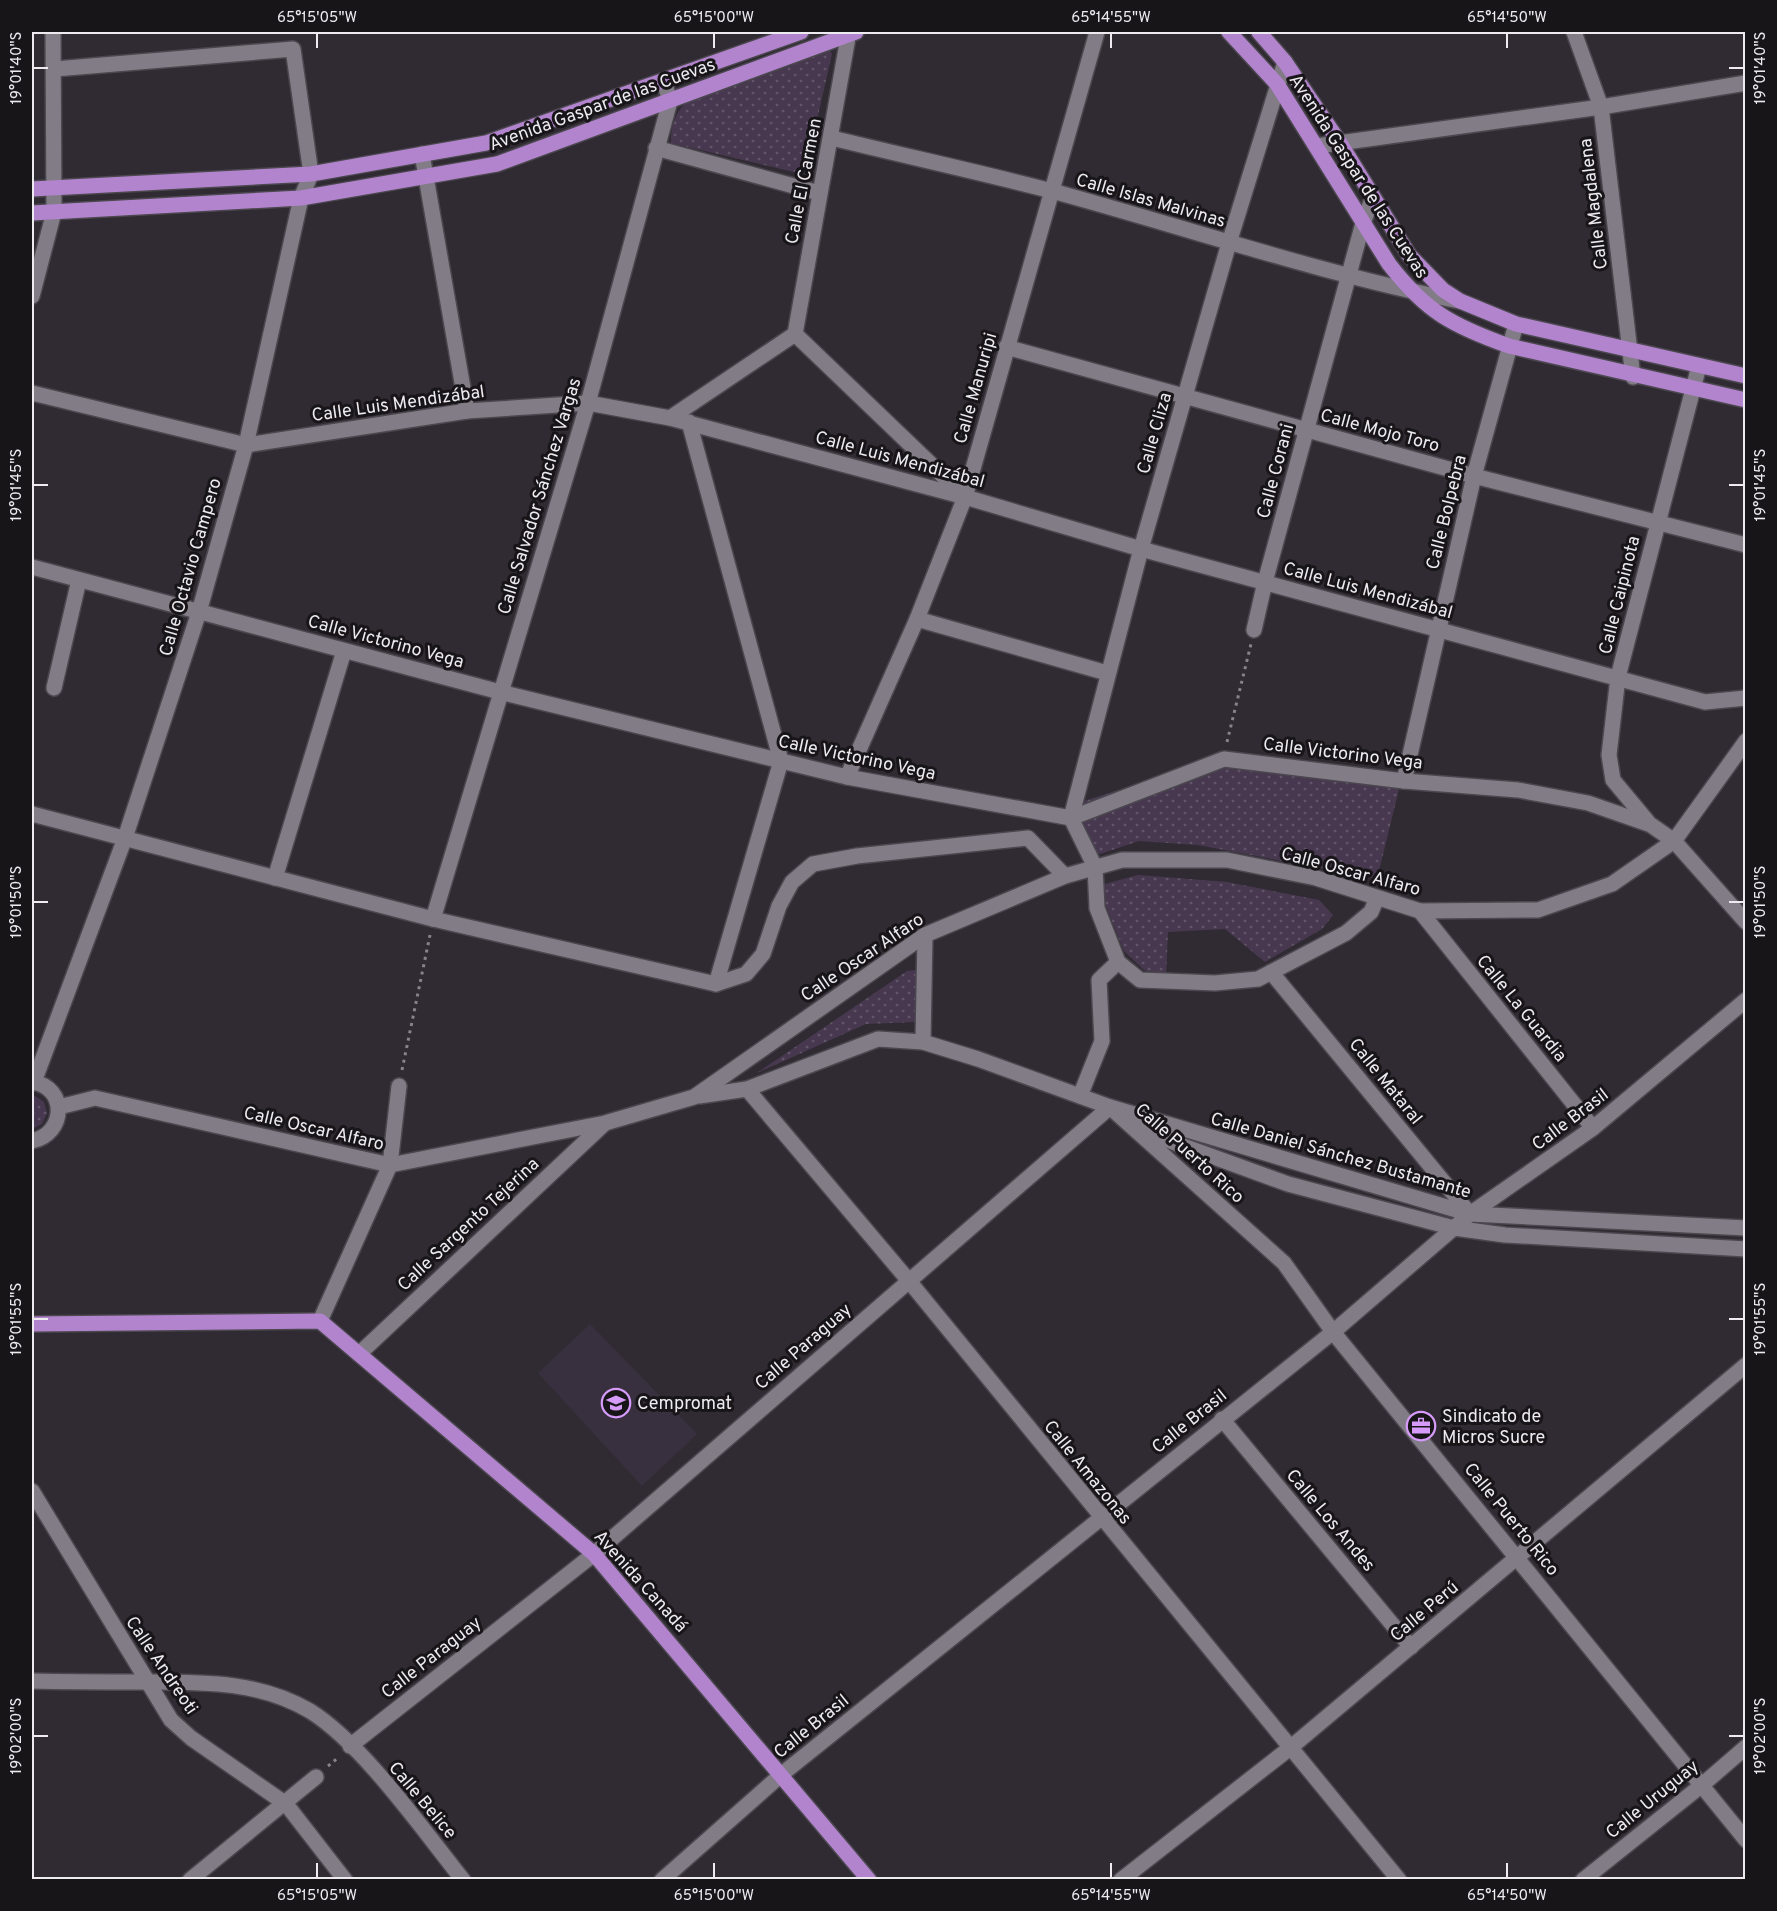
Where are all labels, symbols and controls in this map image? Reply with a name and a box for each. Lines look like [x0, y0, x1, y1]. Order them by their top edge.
text: 65°15'05"W [277, 9, 357, 28]
text: 65°15'00"W [674, 9, 754, 28]
text: 65°14'55"W [1071, 9, 1151, 28]
text: 65°14'50"W [1467, 9, 1547, 28]
text: 19°01'40"S [8, 31, 27, 105]
text: 19°01'40"S [1752, 31, 1771, 105]
street label: Avenida Gaspar de las Cuevas [486, 54, 719, 157]
street label: Avenida Gaspar de las Cuevas [1283, 70, 1433, 283]
street label: Calle El Carmen [781, 116, 828, 246]
street label: Calle Magdalena [1575, 137, 1614, 271]
street label: Calle Islas Malvinas [1073, 169, 1228, 234]
street label: Calle Manuripi [950, 330, 1003, 447]
street label: Calle Salvador Sánchez Vargas [493, 375, 587, 618]
street label: Calle Luis Mendizábal [310, 381, 486, 428]
street label: Calle Cliza [1133, 390, 1178, 477]
street label: Calle Mojo Toro [1317, 404, 1442, 458]
street label: Calle Corani [1253, 421, 1300, 521]
street label: Calle Luis Mendizábal [812, 427, 987, 494]
text: 19°01'45"S [8, 449, 27, 521]
text: 19°01'45"S [1752, 449, 1771, 521]
street label: Calle Bolpebra [1422, 453, 1473, 572]
street label: Calle Octavio Campero [155, 476, 228, 659]
street label: Calle Caipinota [1595, 534, 1646, 657]
street label: Calle Luis Mendizábal [1280, 558, 1455, 625]
street label: Calle Victorino Vega [305, 611, 466, 674]
street label: Calle Victorino Vega [776, 731, 938, 786]
street label: Calle Victorino Vega [1262, 733, 1424, 776]
street label: Calle Oscar Alfaro [1278, 843, 1423, 902]
text: 19°01'50"S [8, 865, 27, 939]
text: 19°01'50"S [1752, 865, 1771, 939]
street label: Calle Oscar Alfaro [797, 909, 929, 1008]
street label: Calle La Guardia [1471, 951, 1571, 1067]
street label: Calle Mataral [1343, 1034, 1427, 1130]
street label: Calle Brasil [1528, 1084, 1614, 1157]
street label: Calle Puerto Rico [1130, 1099, 1248, 1209]
street label: Calle Oscar Alfaro [241, 1102, 386, 1157]
street label: Calle Daniel Sánchez Bustamante [1208, 1108, 1474, 1205]
street label: Calle Sargento Tejerina [393, 1153, 545, 1297]
text: 19°01'55"S [8, 1283, 27, 1355]
text: 19°01'55"S [1752, 1283, 1771, 1355]
street label: Calle Paraguay [751, 1299, 857, 1395]
street label: Calle Brasil [1148, 1385, 1232, 1459]
school or university icon: Cempromat [600, 1387, 632, 1419]
place label: Cempromat [637, 1393, 732, 1416]
place label: Sindicato de Micros Sucre [1442, 1406, 1545, 1450]
office icon: Sindicato de Micros Sucre [1405, 1410, 1437, 1442]
street label: Calle Amazonas [1038, 1416, 1136, 1530]
street label: Calle Puerto Rico [1458, 1459, 1564, 1581]
street label: Calle Los Andes [1280, 1465, 1379, 1577]
street label: Avenida Canadá [588, 1526, 692, 1638]
street label: Calle Perú [1386, 1577, 1464, 1648]
street label: Calle Andreoti [119, 1612, 202, 1719]
street label: Calle Paraguay [377, 1612, 487, 1704]
street label: Calle Brasil [770, 1690, 854, 1764]
text: 19°02'00"S [8, 1698, 27, 1774]
text: 19°02'00"S [1752, 1698, 1771, 1774]
street label: Calle Uruguay [1602, 1756, 1704, 1845]
street label: Calle Belice [383, 1757, 461, 1844]
text: 65°15'05"W [277, 1887, 357, 1906]
text: 65°15'00"W [674, 1887, 754, 1906]
text: 65°14'55"W [1071, 1887, 1151, 1906]
text: 65°14'50"W [1467, 1887, 1547, 1906]

